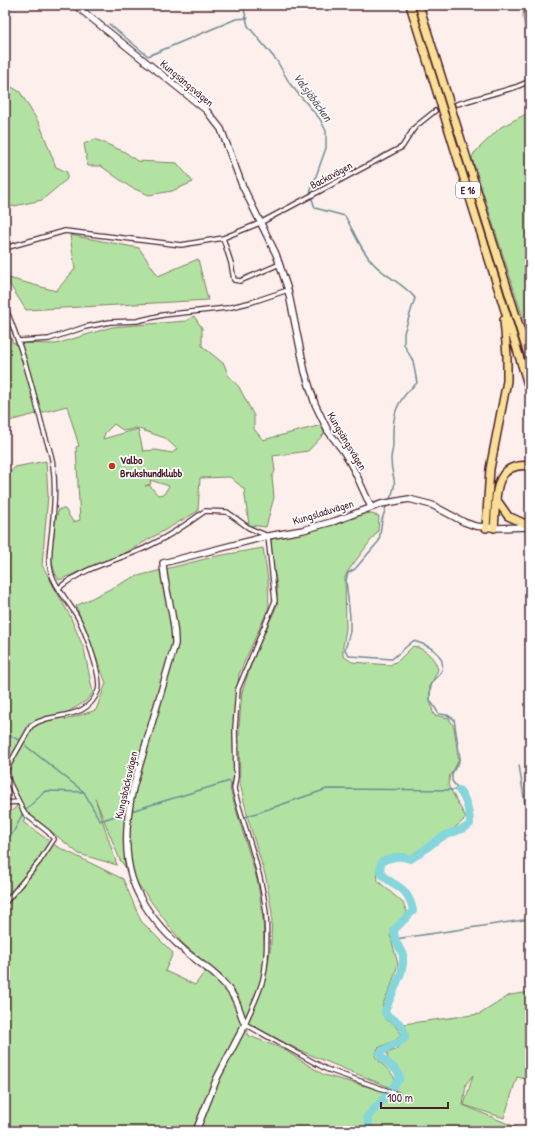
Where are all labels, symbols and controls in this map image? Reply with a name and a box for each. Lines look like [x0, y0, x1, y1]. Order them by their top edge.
street label: Kungsängsvägen [157, 57, 217, 109]
water label: Valsjöbäcken [290, 69, 337, 126]
street label: Backavägen [307, 158, 355, 192]
road number: E 16 [456, 182, 480, 198]
street label: Kungsängsvägen [324, 409, 370, 473]
place label: Valbo Brukshundklubb [120, 453, 183, 480]
marker: Valbo Brukshundklubb [107, 461, 117, 471]
street label: Kungsladuvägen [291, 496, 355, 528]
street label: Kungsbäcksvägen [111, 750, 141, 820]
scale bar [381, 1084, 448, 1110]
text: 100 m [387, 1089, 413, 1106]

